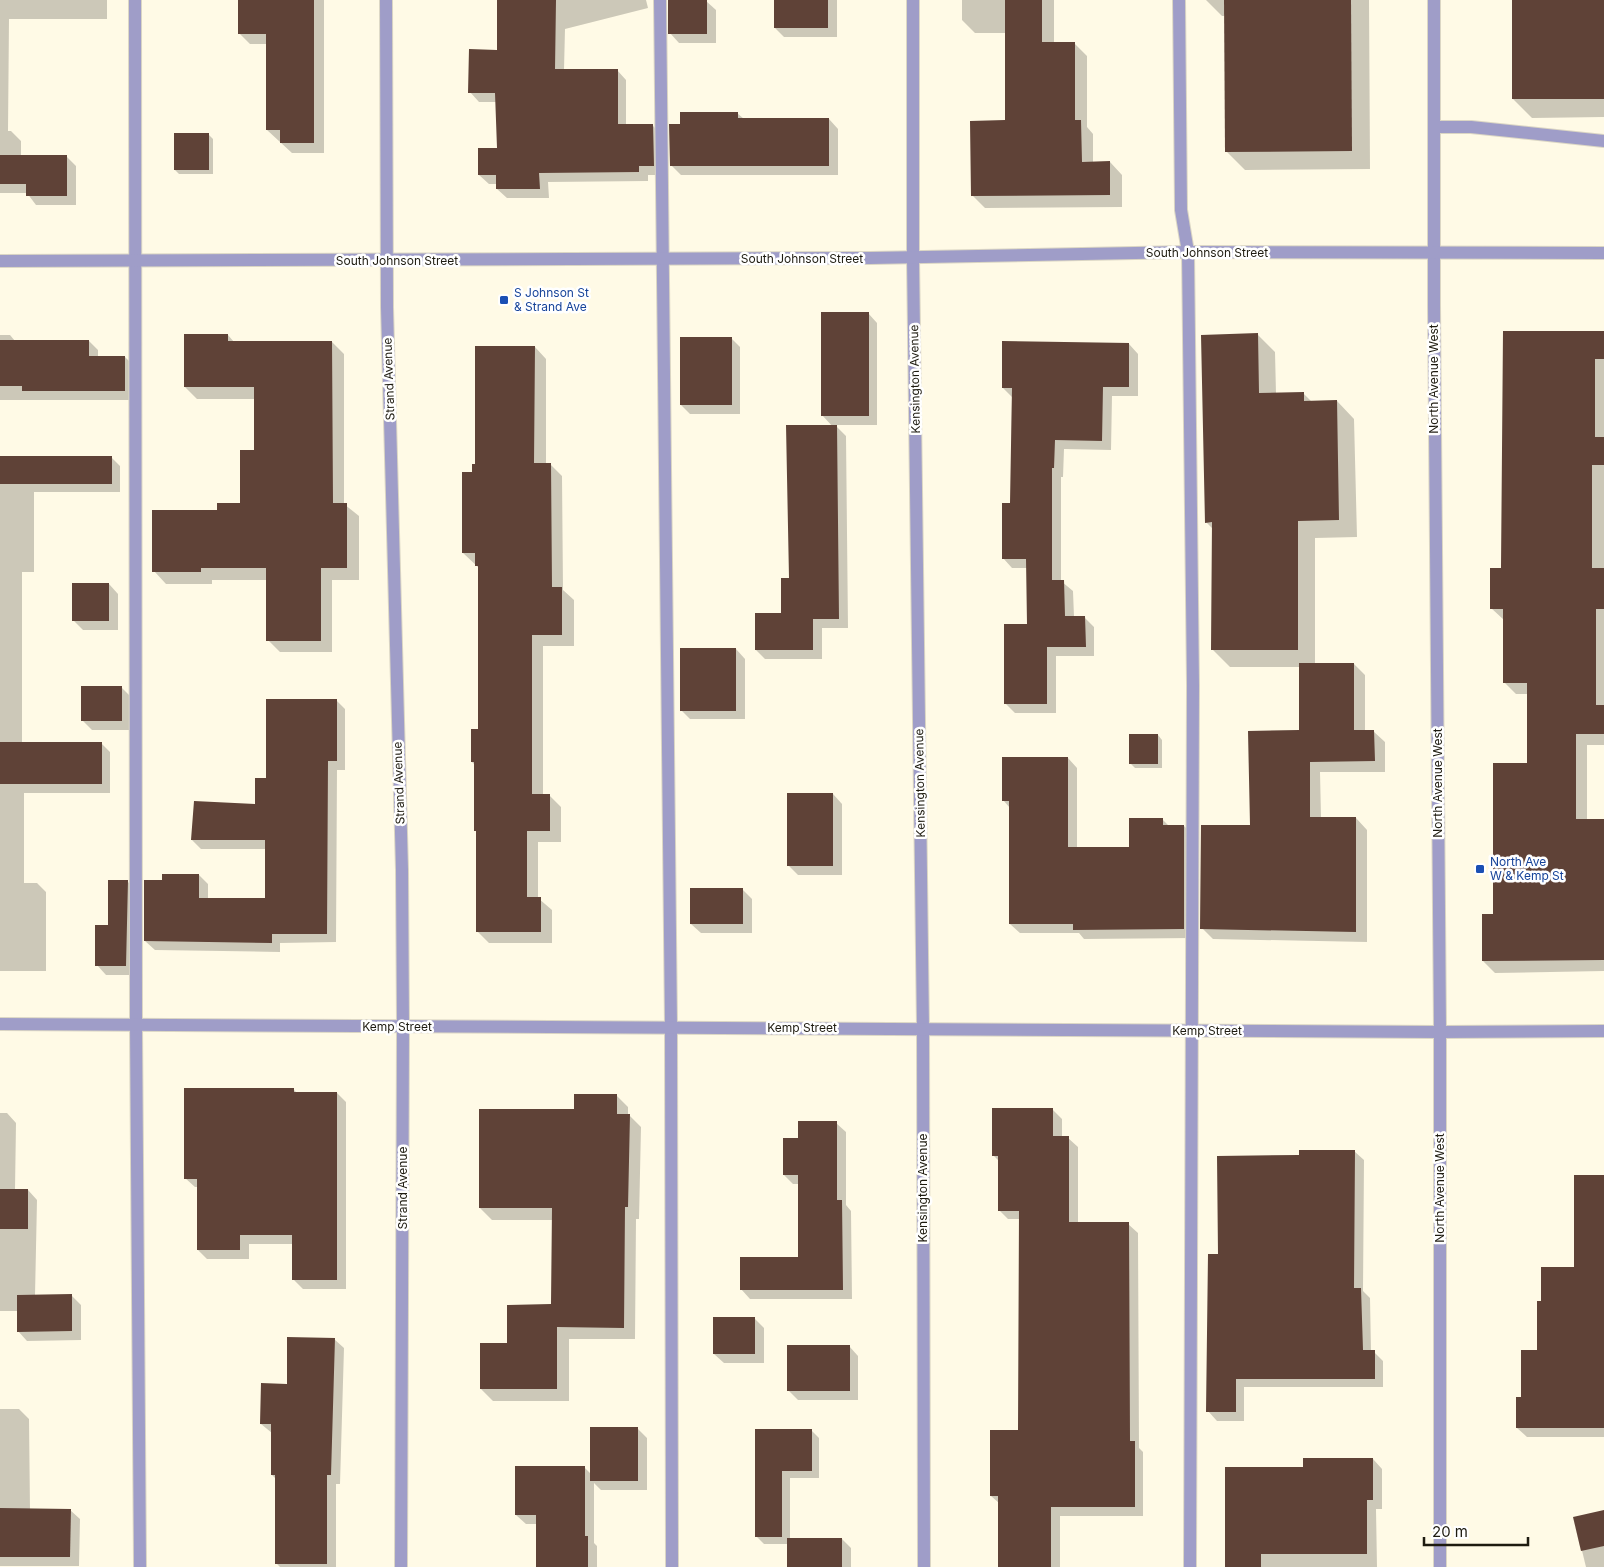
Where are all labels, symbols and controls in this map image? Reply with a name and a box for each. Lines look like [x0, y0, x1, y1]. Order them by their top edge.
street label: South Johnson Street [1146, 245, 1268, 260]
street label: South Johnson Street [741, 251, 863, 266]
street label: South Johnson Street [336, 253, 458, 268]
place label: S Johnson St & Strand Ave [514, 285, 589, 314]
marker: S Johnson St & Strand Ave [498, 294, 510, 306]
street label: Kensington Avenue [906, 324, 923, 434]
street label: North Avenue West [1426, 324, 1441, 434]
street label: Strand Avenue [380, 337, 397, 421]
street label: Kensington Avenue [911, 728, 928, 838]
street label: North Avenue West [1430, 728, 1445, 838]
street label: Strand Avenue [390, 741, 407, 825]
place label: North Ave W & Kemp St [1490, 854, 1564, 883]
marker: North Ave W & Kemp St [1474, 863, 1486, 875]
street label: Kemp Street [362, 1019, 432, 1034]
street label: Kemp Street [767, 1020, 837, 1035]
street label: Kemp Street [1172, 1023, 1242, 1038]
street label: North Avenue West [1432, 1133, 1447, 1243]
street label: Kensington Avenue [915, 1134, 930, 1242]
street label: Strand Avenue [395, 1147, 410, 1229]
scale bar [1424, 1514, 1528, 1546]
text: 20 m [1432, 1522, 1468, 1541]

